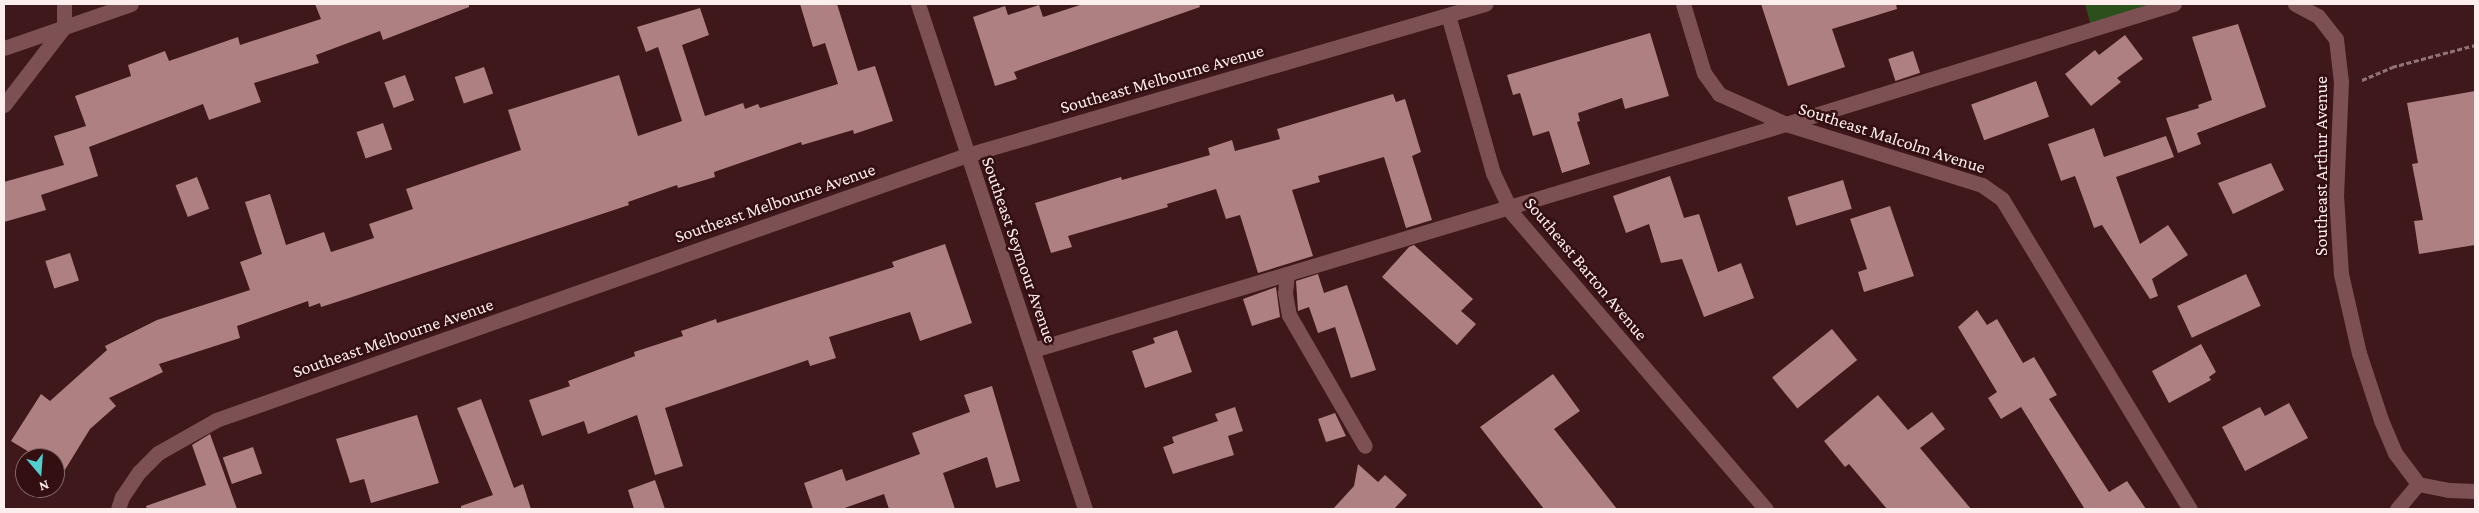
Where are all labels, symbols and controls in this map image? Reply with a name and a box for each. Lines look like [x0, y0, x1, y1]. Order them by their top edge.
street label: Southeast Melbourne Avenue [1058, 40, 1266, 118]
street label: Southeast Arthur Avenue [2310, 76, 2332, 256]
street label: Southeast Malcolm Avenue [1796, 98, 1988, 178]
street label: Southeast Seymour Avenue [977, 154, 1061, 346]
street label: Southeast Melbourne Avenue [672, 158, 878, 248]
street label: Southeast Barton Avenue [1520, 193, 1652, 345]
street label: Southeast Melbourne Avenue [290, 293, 496, 383]
north arrow [15, 448, 65, 498]
text: N [37, 477, 51, 495]

